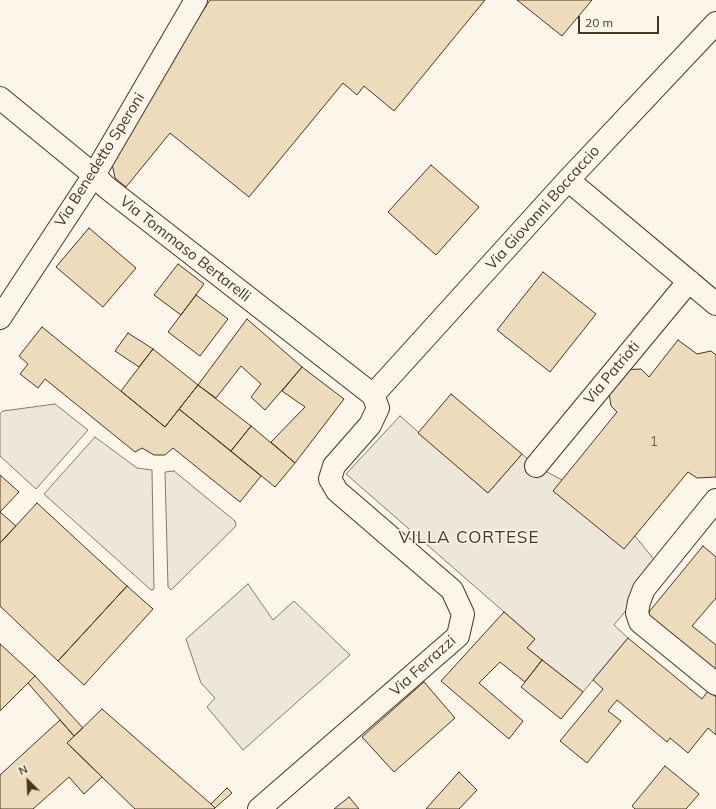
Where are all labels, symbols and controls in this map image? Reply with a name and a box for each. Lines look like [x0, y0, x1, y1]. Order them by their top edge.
scale bar [580, 8, 661, 34]
text: 20 m [585, 15, 613, 30]
street label: Via Benedetto Speroni [51, 90, 149, 230]
street label: Via Giovanni Boccaccio [482, 142, 604, 274]
street label: Via Tommaso Bertarelli [116, 192, 254, 306]
street label: Via Patrioti [580, 338, 644, 408]
house number: 1 [650, 434, 658, 450]
district label: VILLA CORTESE [399, 528, 539, 548]
street label: Via Ferrazzi [386, 632, 460, 700]
north arrow [8, 761, 48, 801]
text: N [16, 762, 30, 778]

